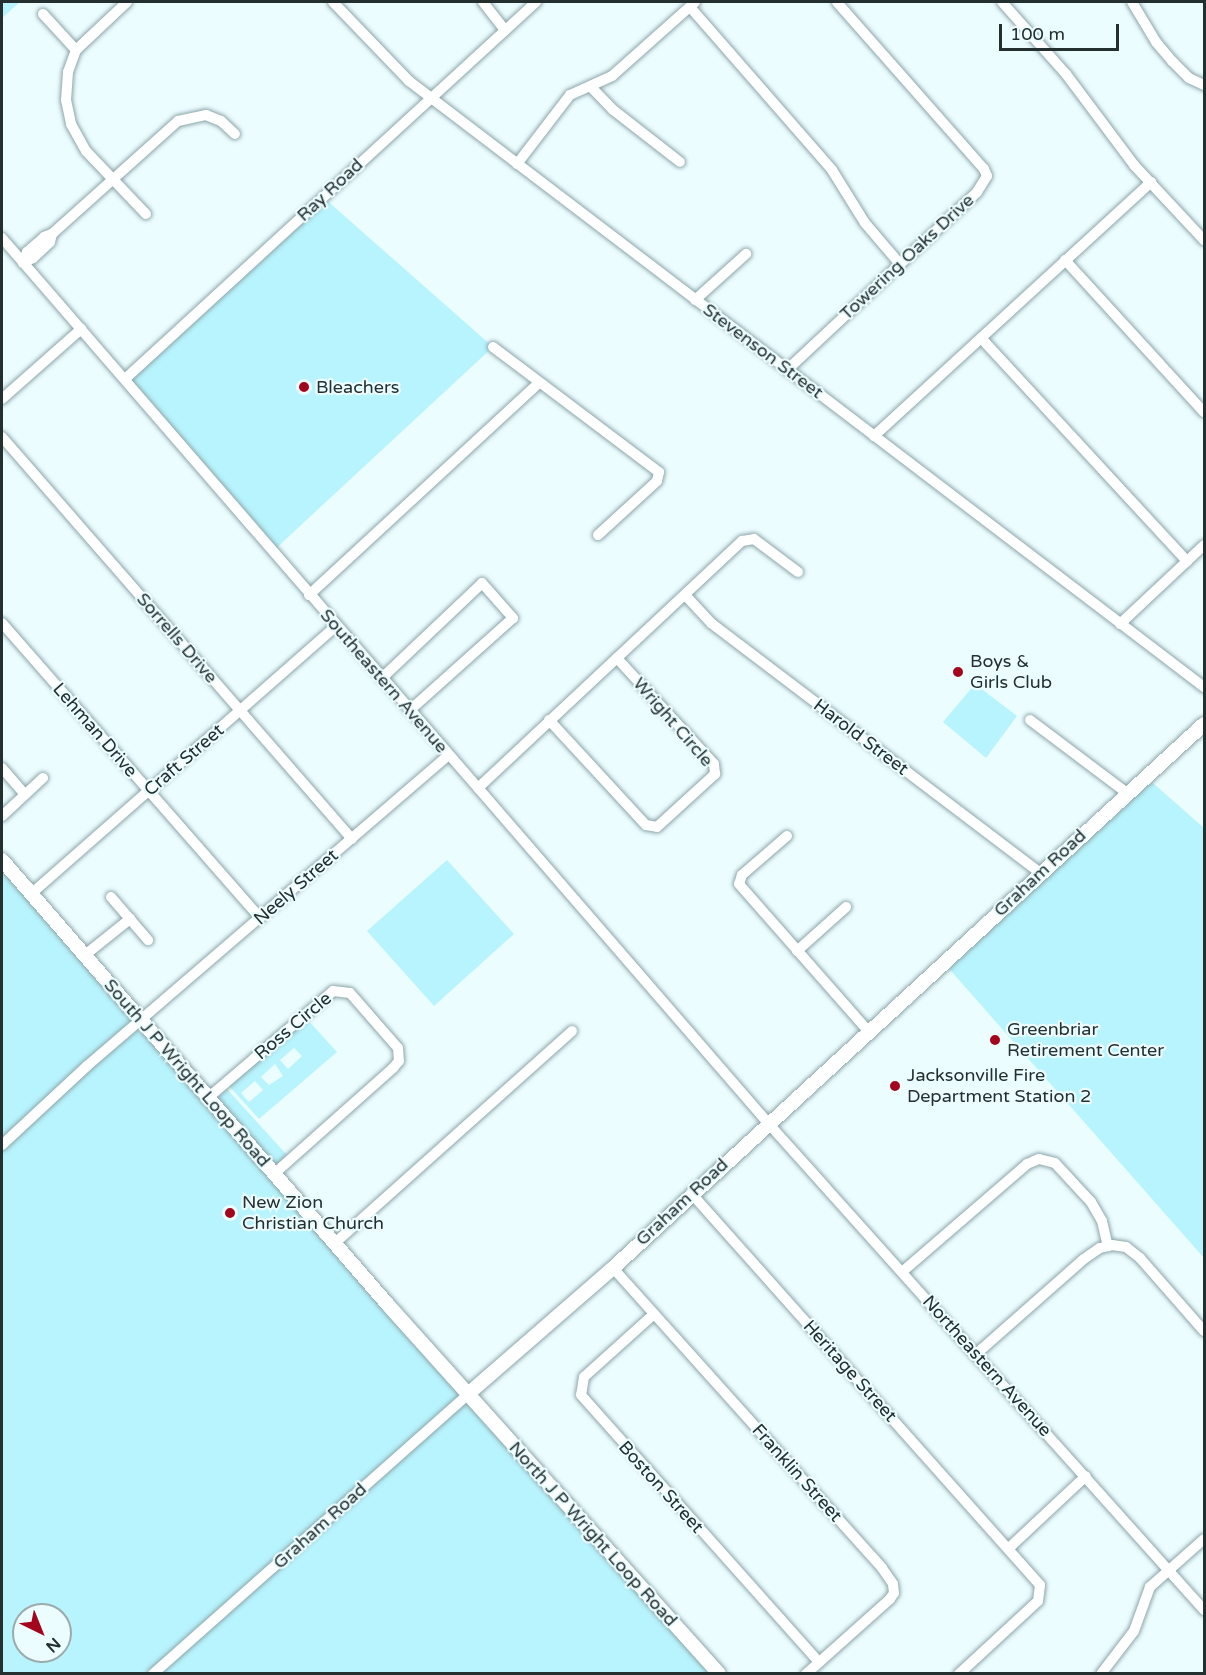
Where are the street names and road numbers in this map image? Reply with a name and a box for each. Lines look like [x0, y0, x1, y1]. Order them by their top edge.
street label: Ray Road [293, 154, 367, 226]
street label: Towering Oaks Drive [836, 189, 978, 325]
street label: Stevenson Street [699, 299, 827, 403]
street label: Sorrells Drive [132, 589, 222, 687]
street label: Southeastern Avenue [316, 605, 452, 757]
street label: Wright Circle [628, 673, 718, 771]
street label: Lehman Drive [48, 678, 142, 782]
street label: Harold Street [809, 694, 913, 780]
street label: Craft Street [140, 719, 228, 801]
street label: Graham Road [989, 825, 1091, 921]
street label: Neely Street [249, 844, 343, 930]
street label: South J P Wright Loop Road [99, 975, 275, 1171]
street label: Ross Circle [250, 988, 336, 1064]
street label: Graham Road [631, 1154, 733, 1250]
street label: Northeastern Avenue [918, 1291, 1056, 1441]
street label: Heritage Street [799, 1316, 901, 1426]
street label: Franklin Street [747, 1420, 847, 1526]
street label: Boston Street [614, 1436, 708, 1538]
street label: North J P Wright Loop Road [504, 1437, 682, 1631]
street label: Graham Road [269, 1478, 371, 1574]

